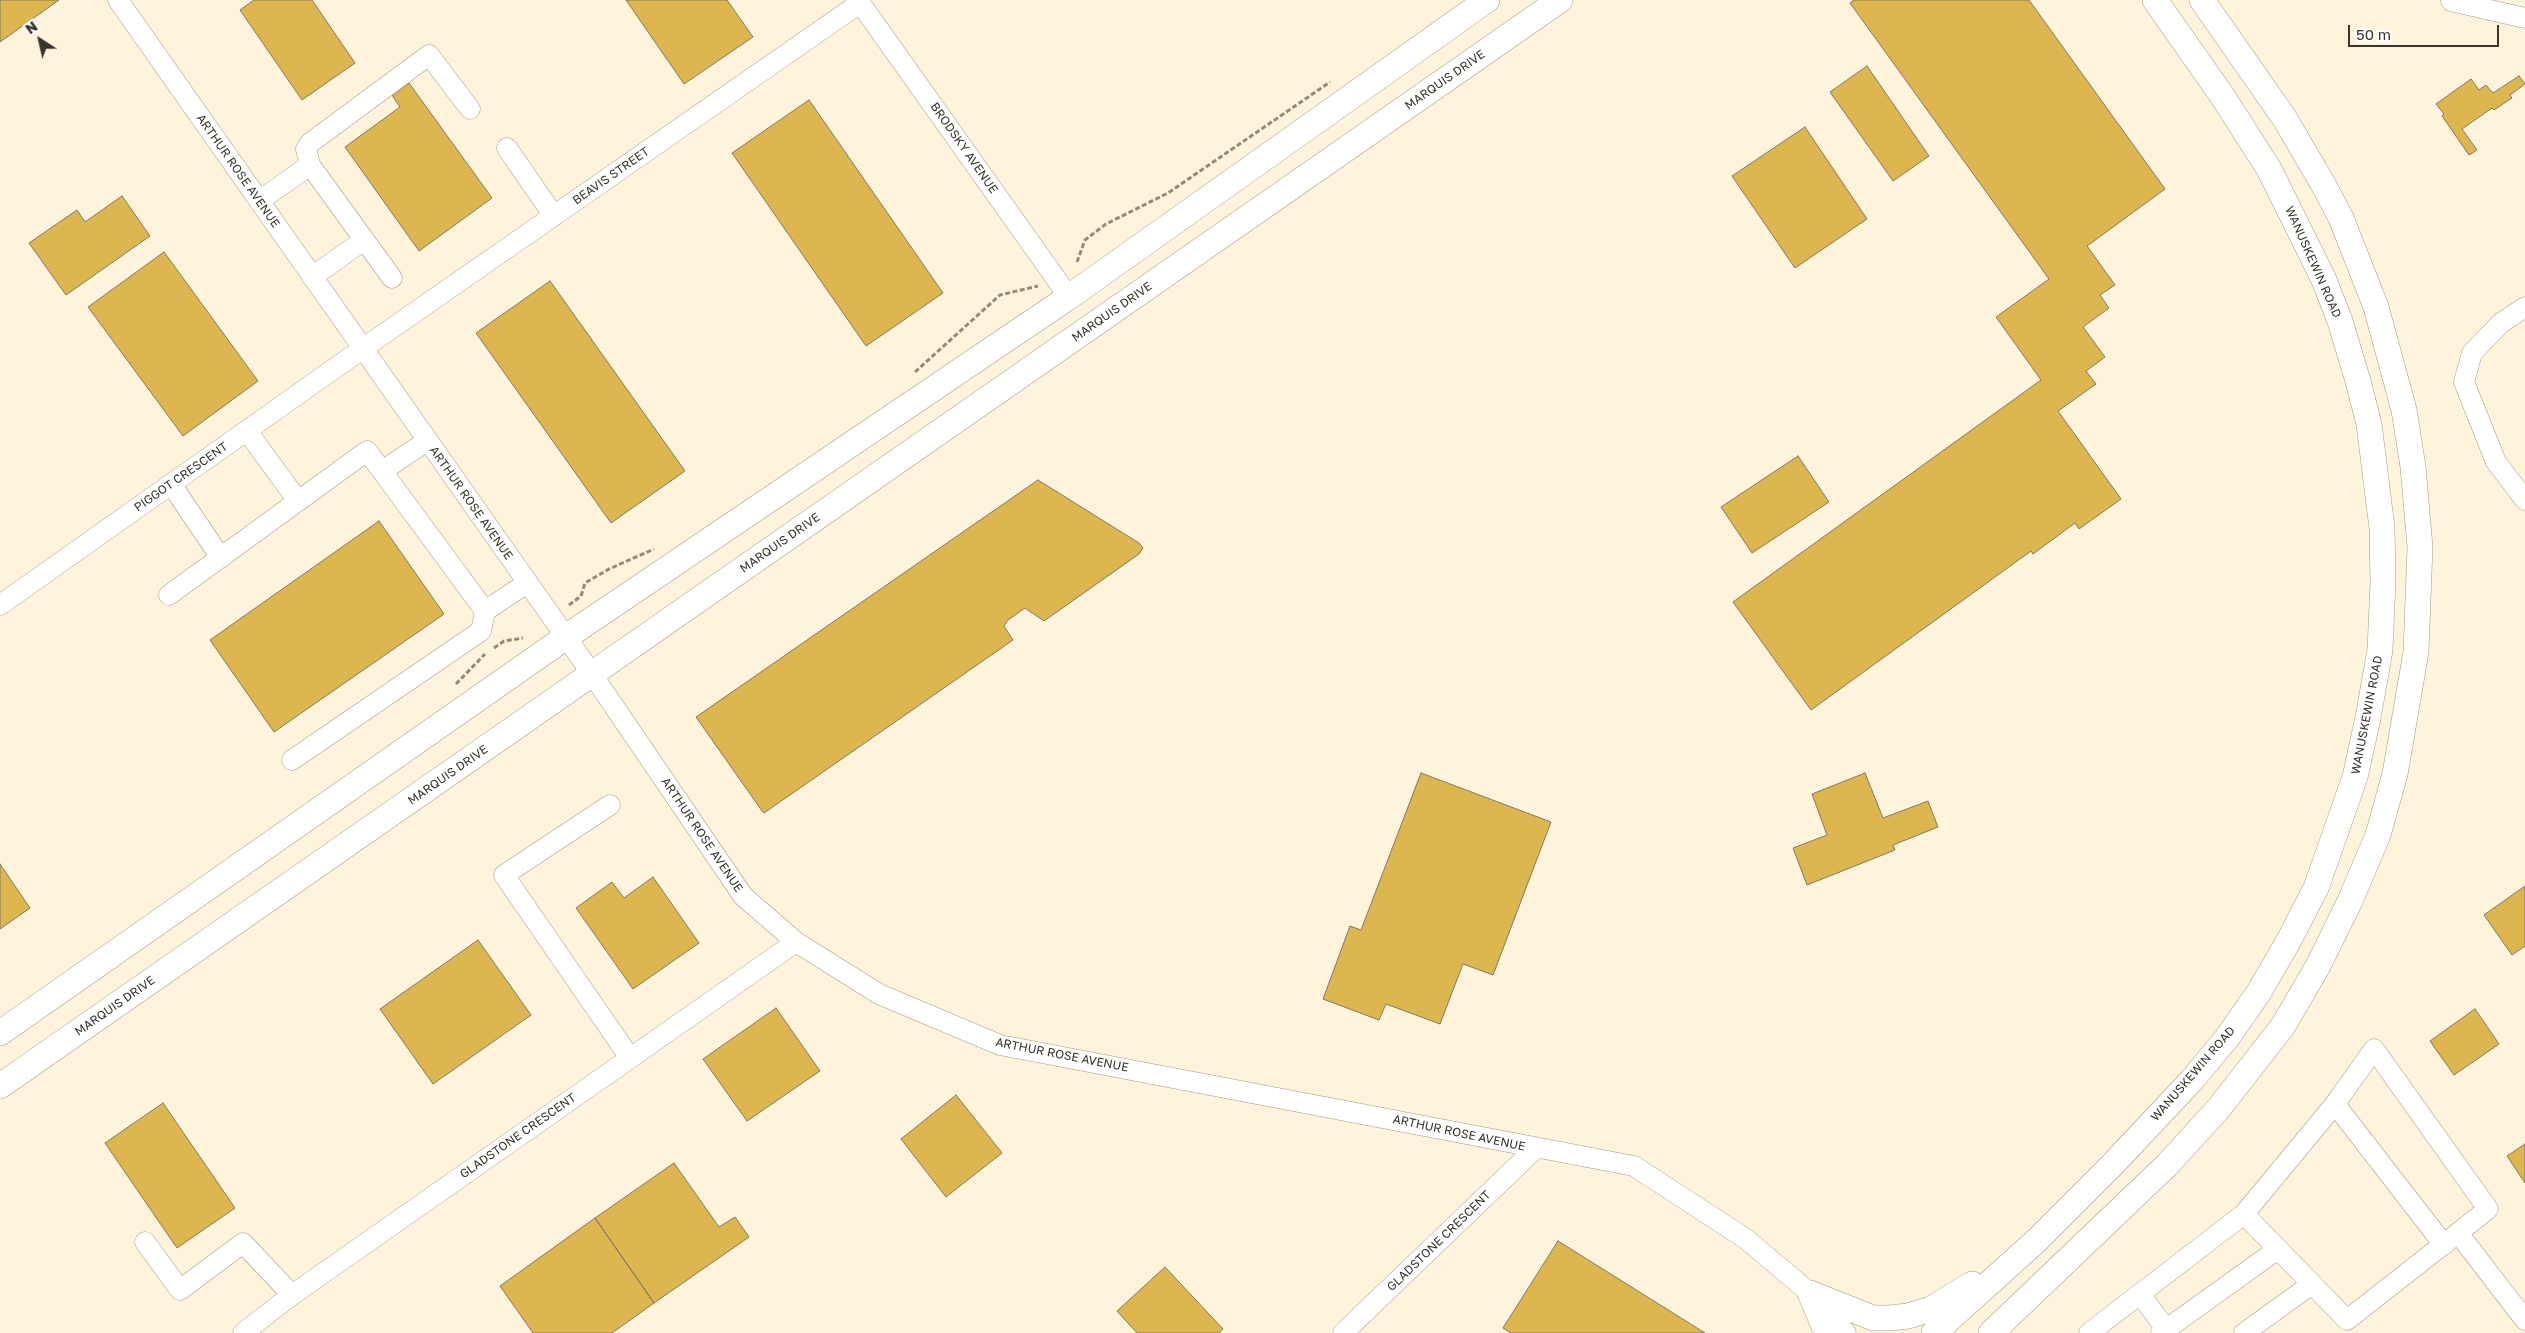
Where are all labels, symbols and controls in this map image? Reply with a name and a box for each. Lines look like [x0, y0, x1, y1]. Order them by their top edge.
north arrow [15, 15, 65, 65]
scale bar [2350, 15, 2501, 47]
text: N [22, 17, 40, 37]
text: 50 m [2356, 25, 2391, 43]
street label: MARQUIS DRIVE [1402, 47, 1488, 113]
street label: BRODSKY AVENUE [927, 100, 1001, 196]
street label: ARTHUR ROSE AVENUE [193, 112, 283, 230]
street label: BEAVIS STREET [570, 144, 652, 208]
street label: WANUSKEWIN ROAD [2282, 204, 2344, 320]
street label: MARQUIS DRIVE [1069, 279, 1155, 345]
street label: PIGGOT CRESCENT [131, 439, 231, 515]
street label: ARTHUR ROSE AVENUE [426, 444, 516, 562]
street label: MARQUIS DRIVE [737, 510, 823, 576]
street label: WANUSKEWIN ROAD [2348, 654, 2386, 776]
street label: MARQUIS DRIVE [405, 742, 491, 808]
street label: ARTHUR ROSE AVENUE [658, 775, 746, 895]
street label: MARQUIS DRIVE [72, 973, 158, 1039]
street label: WANUSKEWIN ROAD [2148, 1024, 2238, 1124]
street label: ARTHUR ROSE AVENUE [994, 1035, 1130, 1075]
street label: GLADSTONE CRESCENT [457, 1090, 579, 1182]
street label: ARTHUR ROSE AVENUE [1391, 1112, 1527, 1154]
street label: GLADSTONE CRESCENT [1384, 1188, 1494, 1294]

